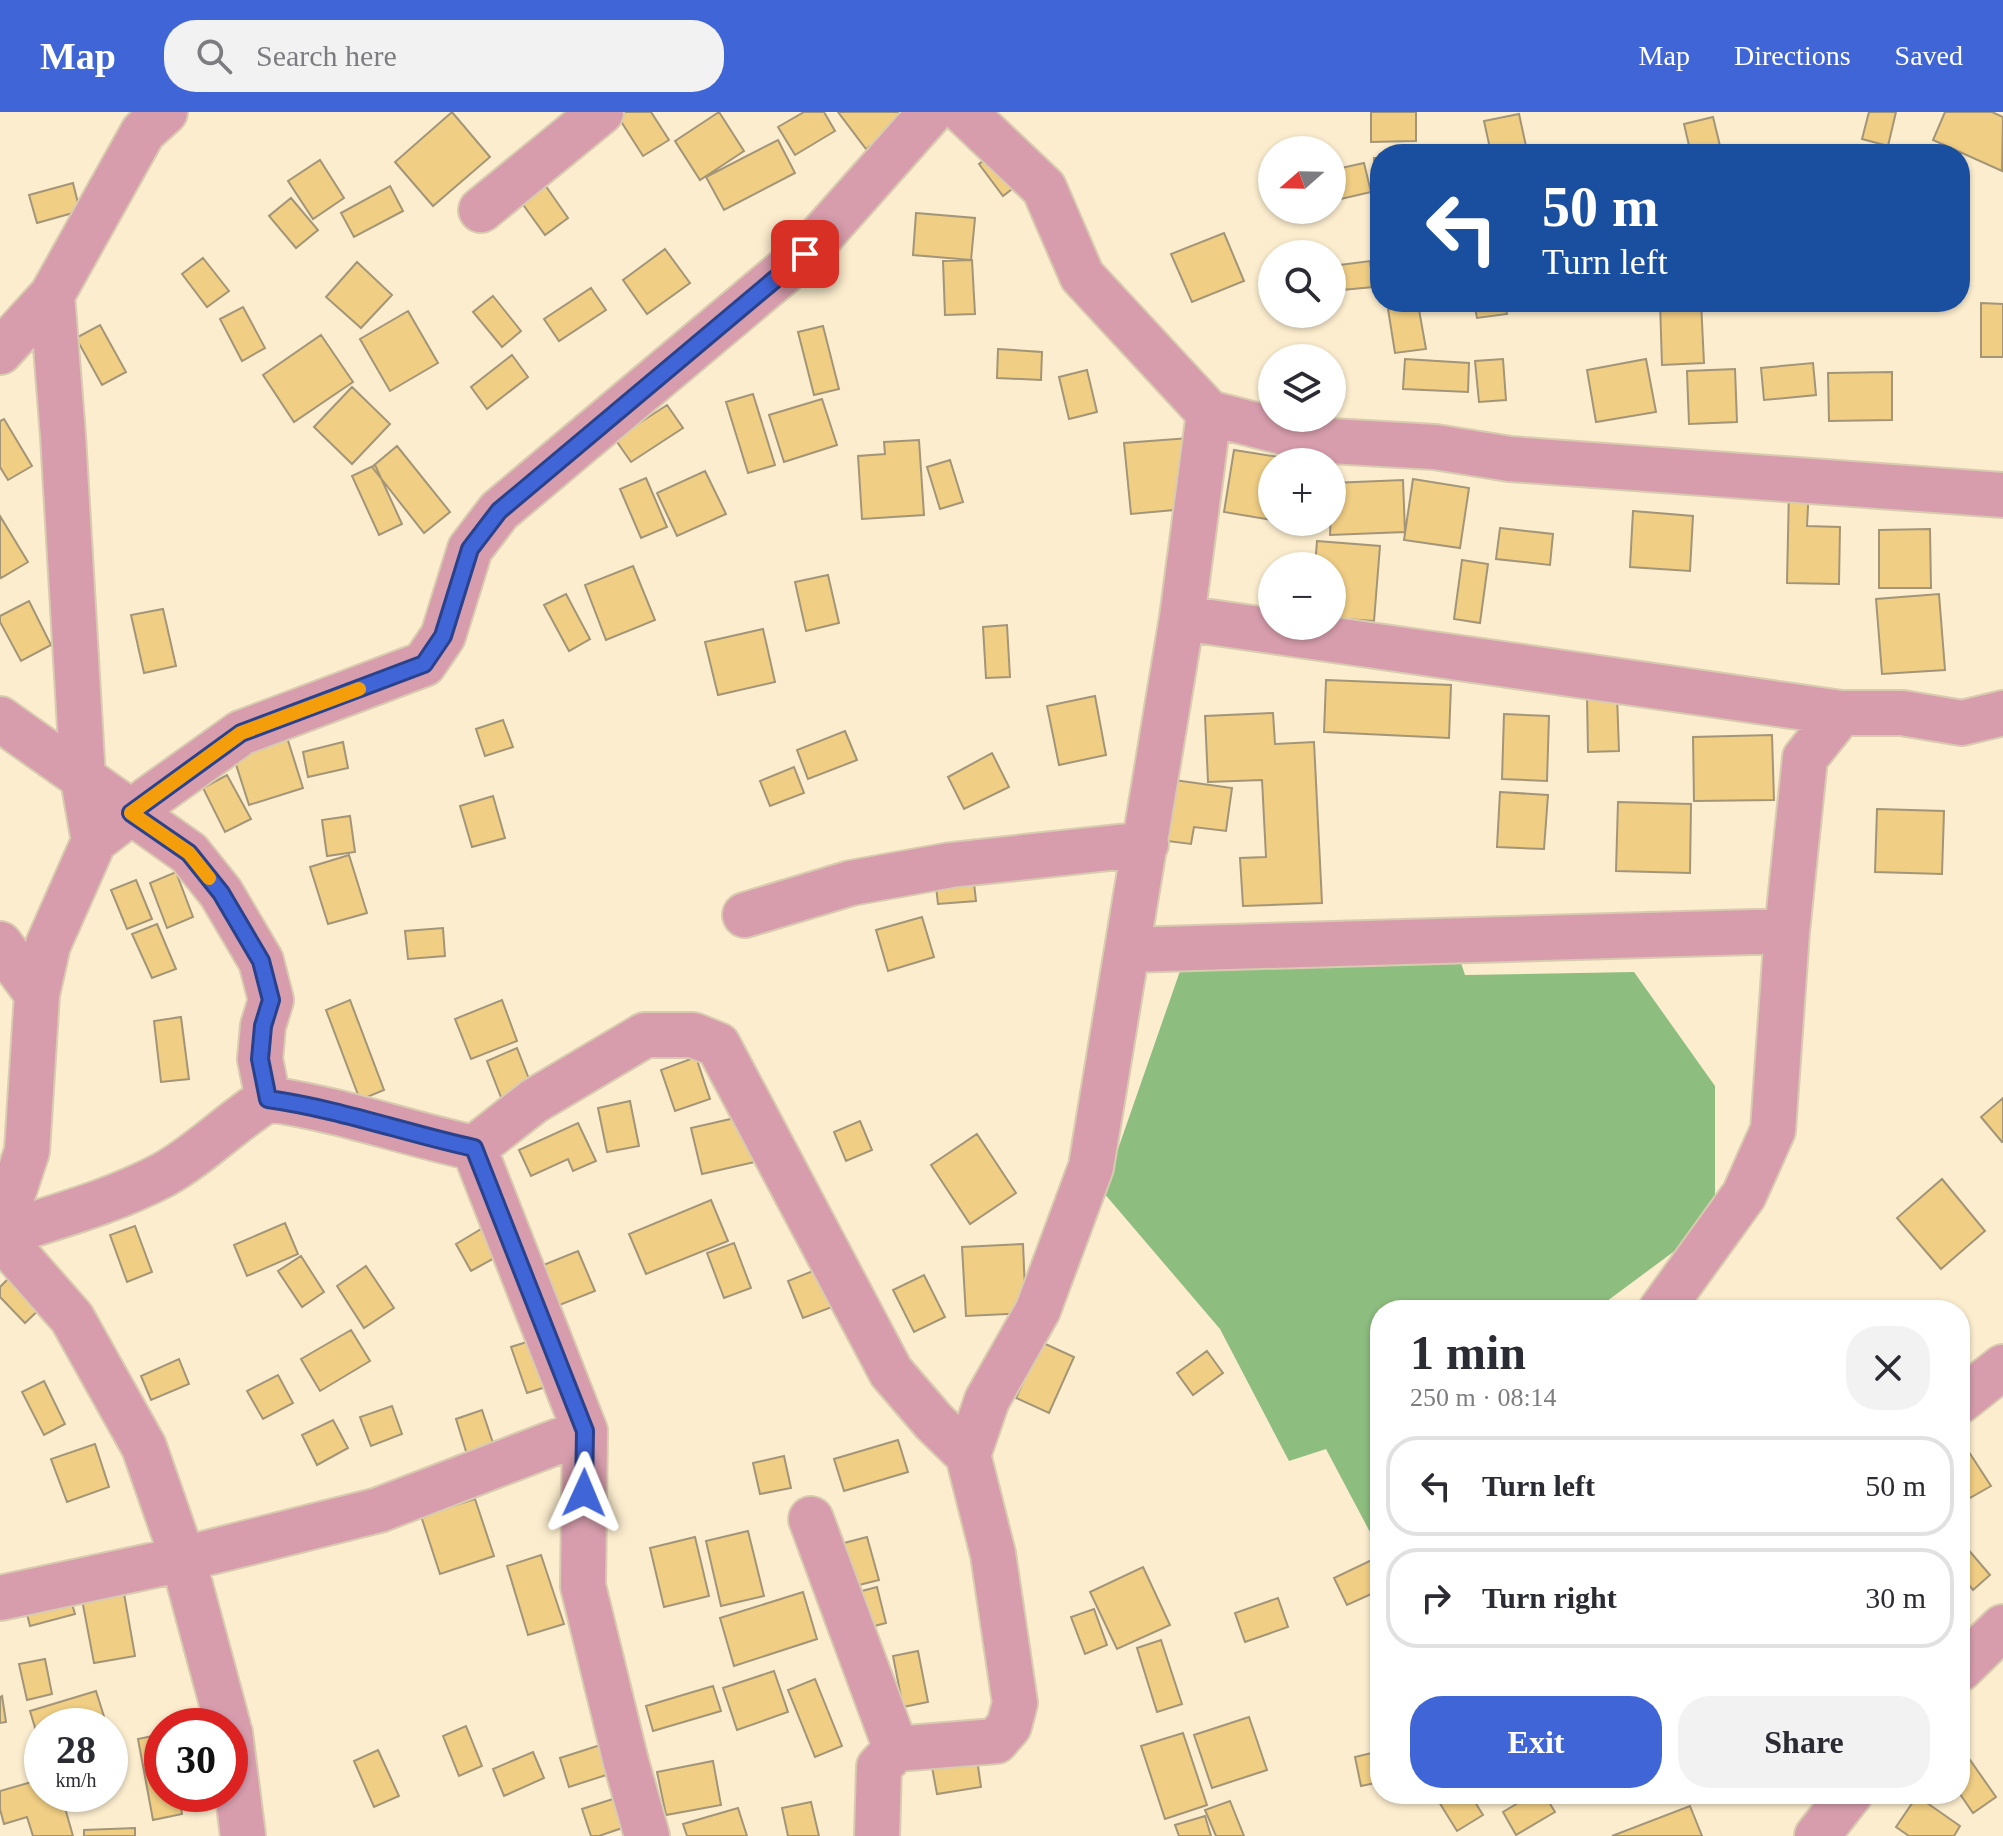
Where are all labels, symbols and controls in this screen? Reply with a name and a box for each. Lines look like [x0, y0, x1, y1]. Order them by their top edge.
search box [164, 20, 724, 92]
icon: search [192, 34, 236, 78]
text: Map [40, 35, 116, 77]
text: Search here [256, 39, 397, 72]
text: Map [1639, 40, 1690, 71]
text: Directions [1734, 40, 1851, 71]
text: Saved [1895, 40, 1963, 71]
north arrow [1258, 136, 1346, 224]
map controls [1258, 136, 1346, 640]
icon: left [1410, 176, 1514, 280]
text: 50 m [1542, 176, 1659, 238]
pin [771, 220, 839, 288]
icon: arrive [783, 232, 827, 276]
button: search [1258, 240, 1346, 328]
text: Turn left [1542, 242, 1668, 282]
button: layers [1258, 344, 1346, 432]
button: + [1258, 448, 1346, 536]
button: − [1258, 552, 1346, 640]
text: 1 min [1410, 1326, 1526, 1379]
button: close [1846, 1326, 1930, 1410]
text: 250 m · 08:14 [1410, 1383, 1557, 1412]
position arrow [542, 1451, 626, 1535]
icon: left [1414, 1464, 1458, 1508]
text: Turn left [1482, 1469, 1595, 1502]
text: 50 m [1865, 1469, 1926, 1502]
icon: right [1414, 1576, 1458, 1620]
text: Turn right [1482, 1581, 1617, 1614]
text: 30 m [1865, 1581, 1926, 1614]
button: Exit [1410, 1696, 1662, 1788]
button: Share [1678, 1696, 1930, 1788]
speed limit sign: 30 [144, 1708, 248, 1812]
text: 28 [56, 1727, 96, 1772]
text: km/h [55, 1769, 97, 1791]

